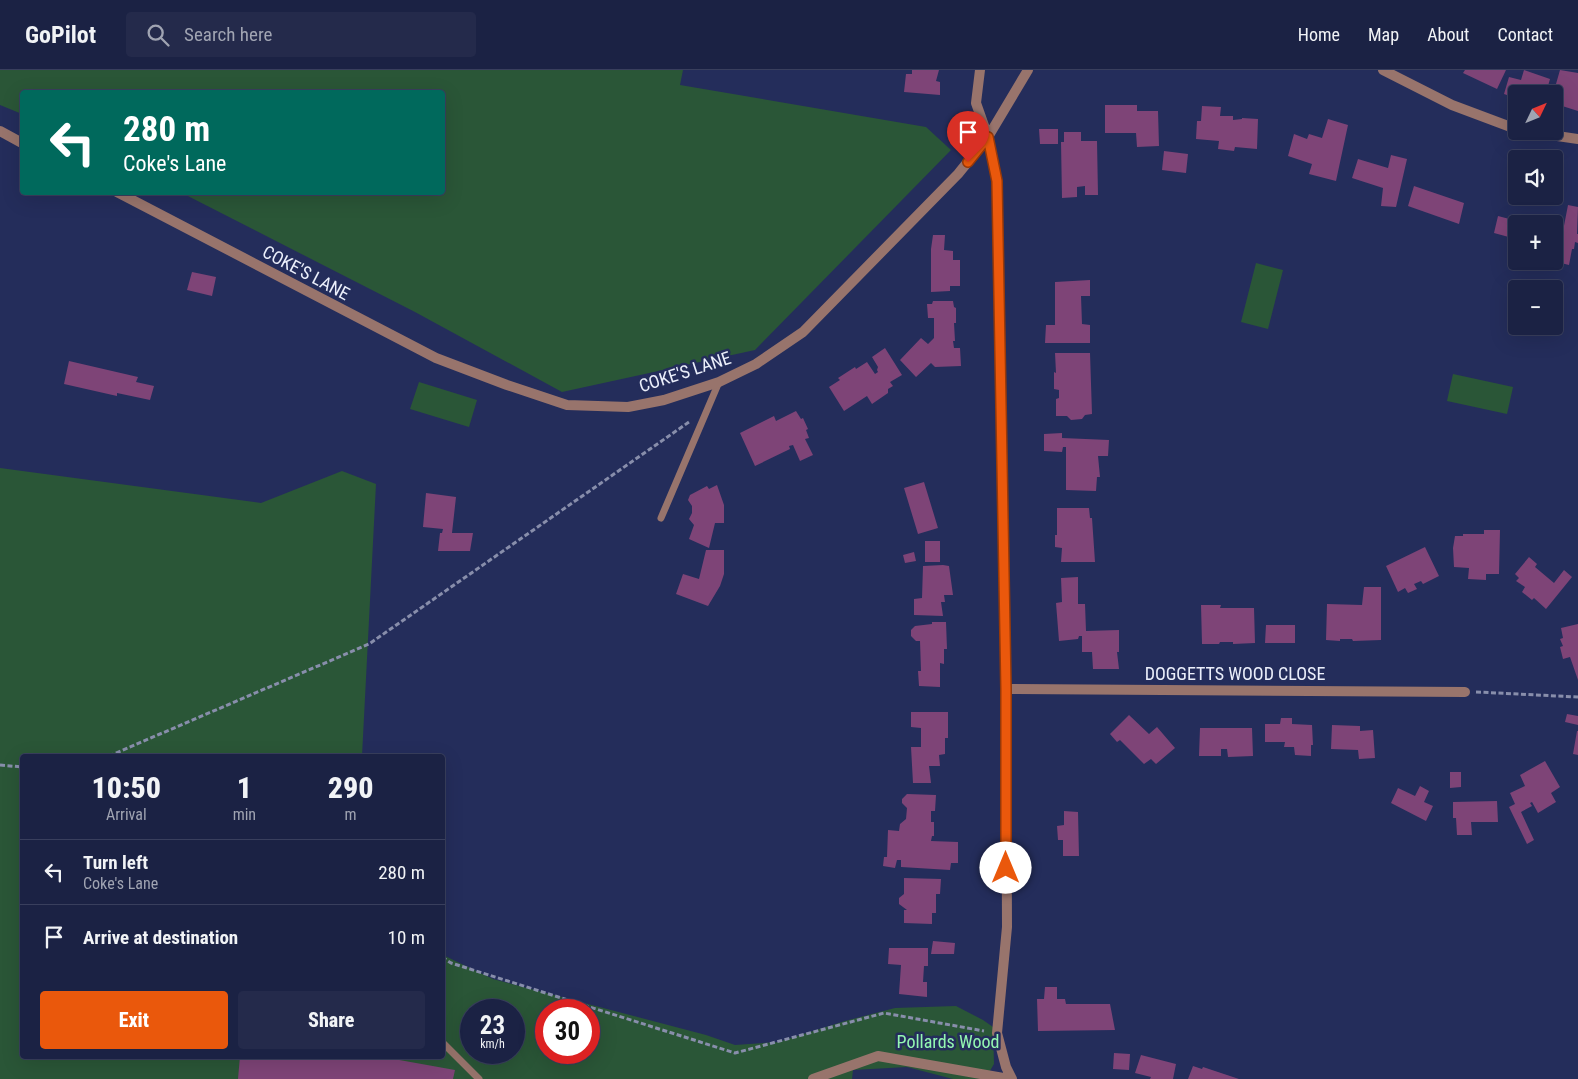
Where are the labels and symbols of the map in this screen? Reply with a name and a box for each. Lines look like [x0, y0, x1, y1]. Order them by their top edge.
north arrow [1508, 85, 1562, 140]
pin [947, 111, 989, 162]
street label: COKE'S LANE [259, 241, 353, 304]
street label: COKE'S LANE [636, 347, 734, 396]
street label: DOGGETTS WOOD CLOSE [1145, 663, 1325, 684]
position arrow [979, 841, 1031, 893]
speed limit sign: 30 [535, 999, 600, 1064]
park label: Pollards Wood [897, 1031, 999, 1052]

